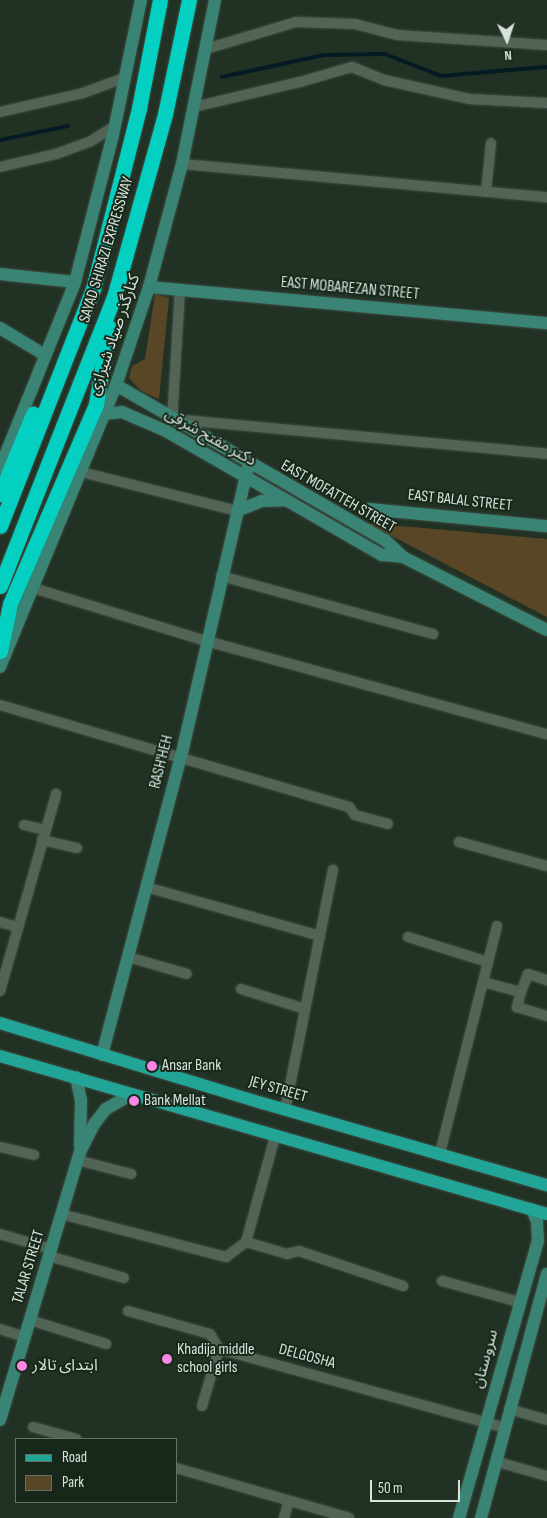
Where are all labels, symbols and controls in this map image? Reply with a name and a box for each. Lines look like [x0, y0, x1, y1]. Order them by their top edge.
north arrow [482, 15, 532, 65]
text: N [504, 47, 512, 64]
street label: SAYAD SHIRAZI EXPRESSWAY [76, 175, 138, 325]
street label: کنارگذر صیاد شیرازی [85, 272, 145, 398]
street label: EAST MOBAREZAN STREET [280, 273, 420, 305]
street label: دکتر مفتح شرقی [161, 405, 259, 471]
street label: EAST MOFATTEH STREET [277, 456, 399, 538]
street label: EAST BALAL STREET [407, 486, 513, 516]
street label: RASH'HEH [146, 733, 178, 791]
place label: Ansar Bank [162, 1056, 221, 1076]
marker: Ansar Bank [146, 1060, 158, 1072]
street label: JEY STREET [247, 1073, 309, 1107]
place label: Bank Mellat [144, 1091, 206, 1111]
marker: Bank Mellat [128, 1095, 140, 1107]
street label: TALAR STREET [9, 1228, 49, 1306]
street label: سروستان [469, 1327, 503, 1391]
place label: Khadija middle school girls [177, 1340, 255, 1378]
street label: DELGOSHA [277, 1340, 337, 1374]
marker: Khadija middle school girls [161, 1353, 173, 1365]
place label: ابتدای تالار [32, 1356, 98, 1376]
marker: ابتدای تالار [16, 1360, 28, 1372]
legend [15, 1438, 178, 1503]
text: Road [62, 1448, 87, 1467]
scale bar [372, 1470, 462, 1502]
text: Park [62, 1473, 84, 1492]
text: 50 m [378, 1479, 403, 1498]

